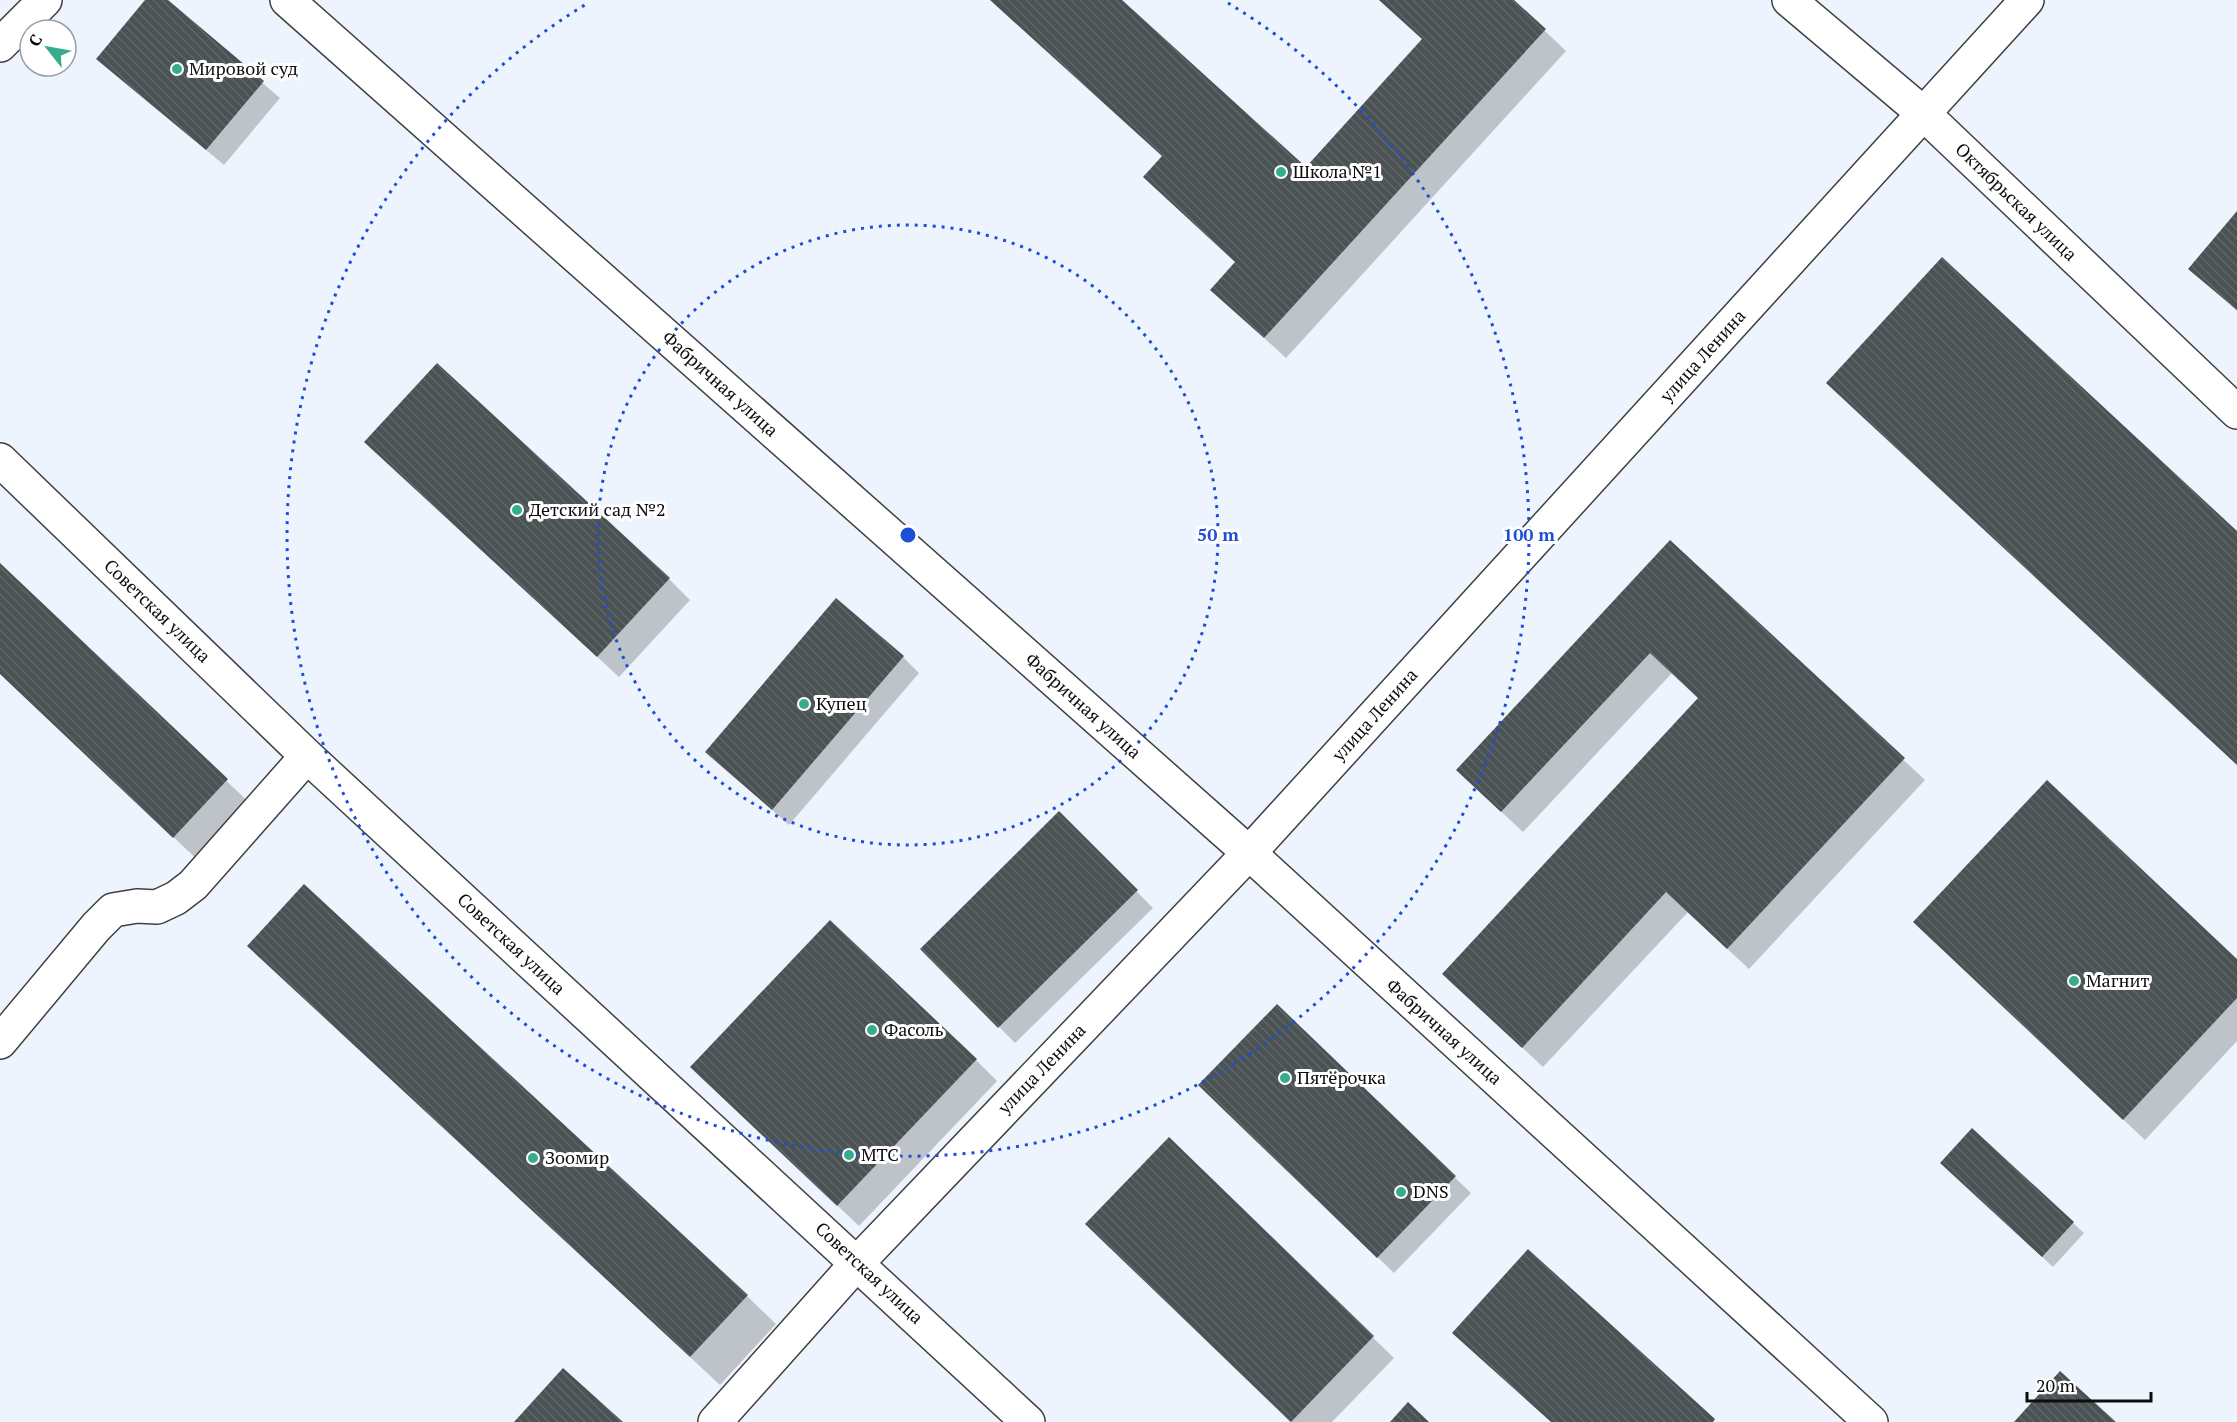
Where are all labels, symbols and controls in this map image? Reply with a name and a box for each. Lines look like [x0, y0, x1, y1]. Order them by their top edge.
north arrow [18, 18, 78, 78]
text: С [23, 30, 47, 50]
place label: Мировой суд [189, 56, 298, 80]
marker: Мировой суд [170, 62, 184, 76]
street label: Октябрьская улица [1951, 137, 2083, 266]
place label: Школа №1 [1293, 159, 1382, 183]
marker: Школа №1 [1274, 165, 1288, 179]
street label: улица Ленина [1654, 304, 1750, 408]
street label: Фабричная улица [658, 325, 784, 442]
place label: Детский сад №2 [529, 497, 666, 521]
marker: Детский сад №2 [510, 503, 524, 517]
text: 50 m [1197, 522, 1239, 546]
text: 100 m [1503, 522, 1555, 546]
centre of rings [898, 525, 918, 545]
street label: Советская улица [99, 553, 216, 667]
street label: Фабричная улица [1021, 647, 1147, 764]
street label: улица Ленина [1326, 663, 1422, 767]
place label: Купец [816, 691, 867, 715]
marker: Купец [797, 697, 811, 711]
street label: Советская улица [453, 887, 571, 1000]
place label: Магнит [2086, 968, 2149, 992]
street label: Фабричная улица [1382, 973, 1508, 1090]
marker: Магнит [2067, 974, 2081, 988]
place label: Фасоль [884, 1017, 944, 1041]
street label: улица Ленина [991, 1018, 1091, 1119]
marker: Фасоль [865, 1023, 879, 1037]
place label: Пятёрочка [1297, 1065, 1386, 1089]
marker: Пятёрочка [1278, 1071, 1292, 1085]
place label: МТС [861, 1142, 899, 1166]
place label: Зоомир [545, 1145, 609, 1169]
marker: МТС [842, 1148, 856, 1162]
marker: Зоомир [526, 1151, 540, 1165]
place label: DNS [1413, 1179, 1449, 1203]
marker: DNS [1394, 1185, 1408, 1199]
street label: Советская улица [811, 1216, 929, 1329]
scale bar [2027, 1365, 2152, 1403]
text: 20 m [2036, 1373, 2076, 1397]

